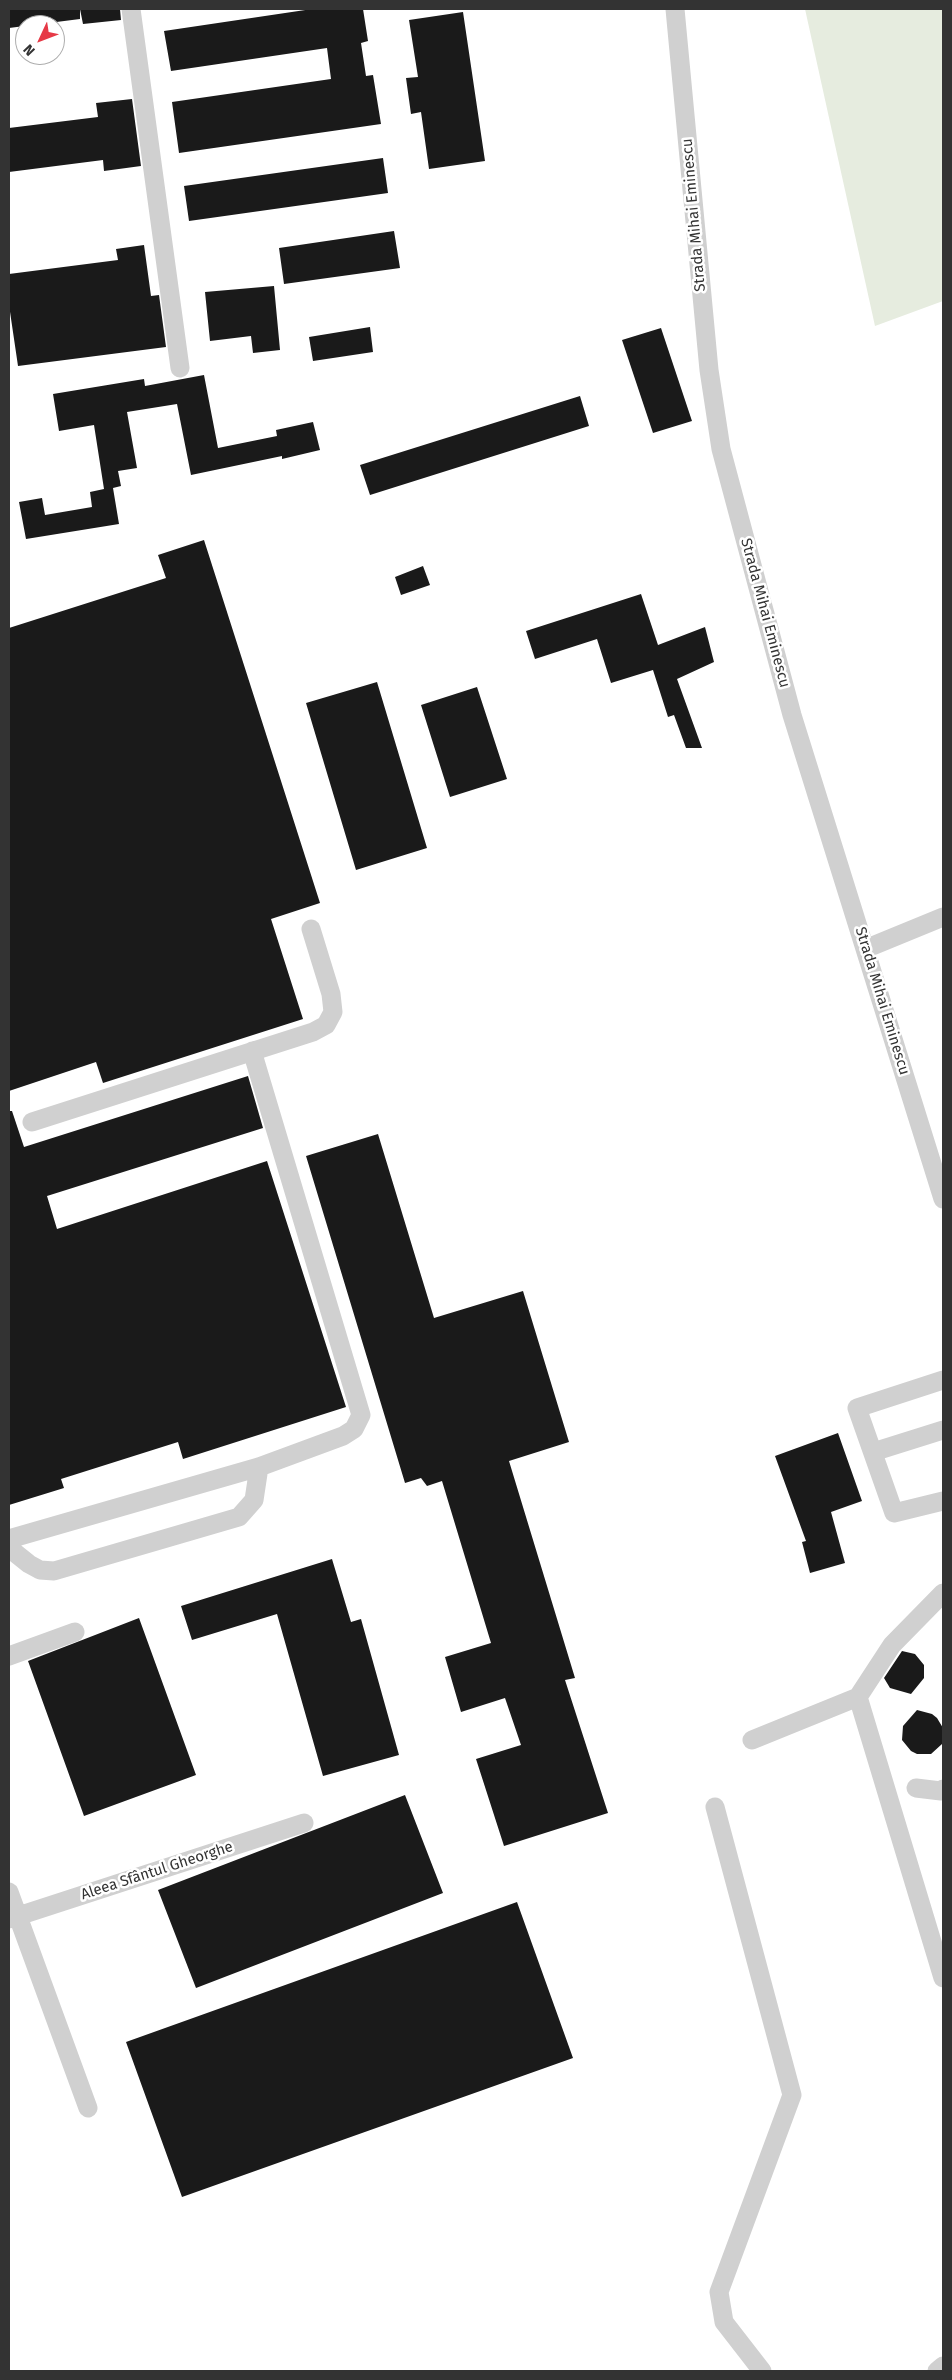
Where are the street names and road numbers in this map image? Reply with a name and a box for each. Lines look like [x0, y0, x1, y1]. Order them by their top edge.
street label: Strada Mihai Eminescu [678, 138, 710, 292]
street label: Strada Mihai Eminescu [736, 536, 794, 690]
street label: Strada Mihai Eminescu [851, 925, 913, 1077]
street label: Aleea Sfântul Gheorghe [79, 1838, 235, 1904]

